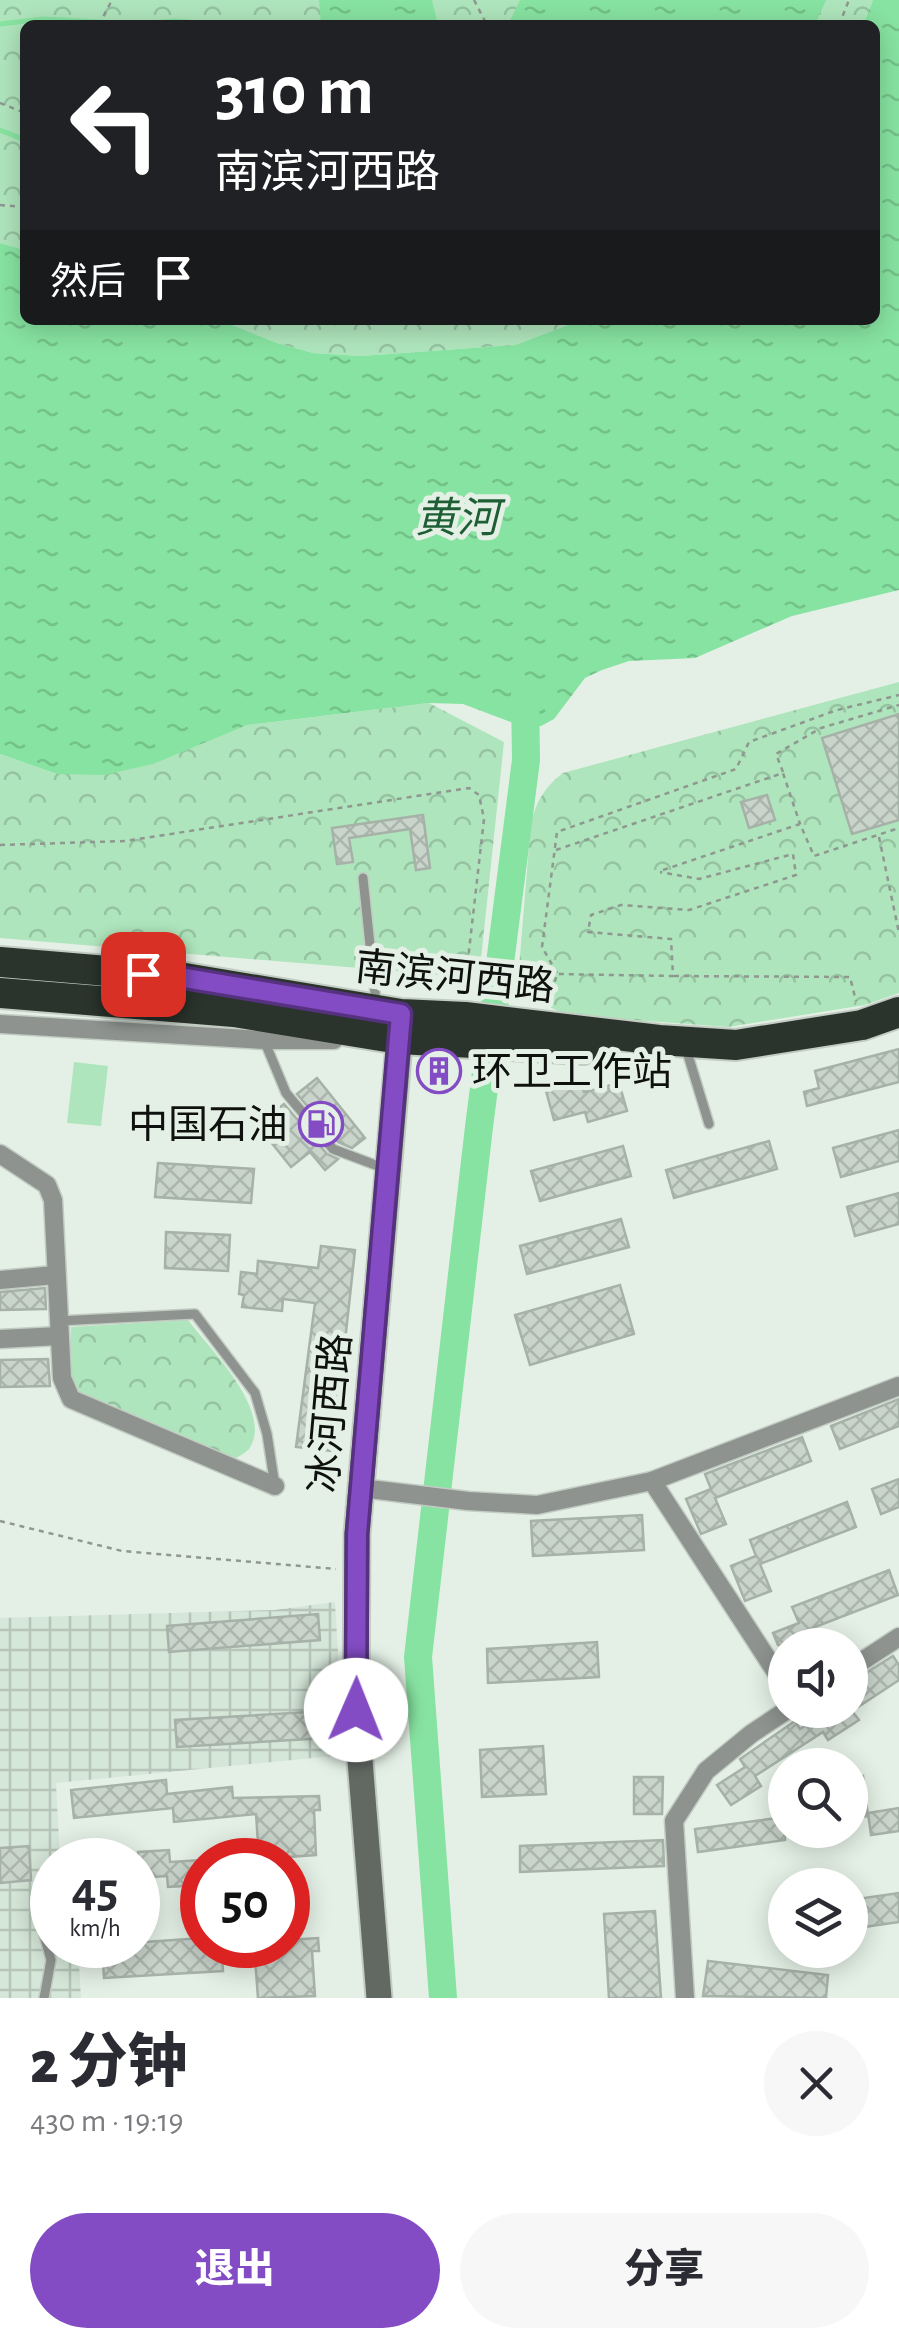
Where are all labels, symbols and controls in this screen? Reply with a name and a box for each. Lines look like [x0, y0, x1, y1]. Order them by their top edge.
text: 310 m [215, 57, 374, 127]
icon: left [50, 60, 180, 190]
text: 南滨河西路 [215, 151, 440, 196]
icon: arrive [146, 250, 201, 305]
text: 然后 [50, 264, 126, 302]
water label: 黄河 [415, 496, 506, 540]
pin [101, 932, 186, 1017]
street label: 南滨河西路 [353, 946, 557, 1008]
icon: arrive [116, 947, 171, 1002]
building icon: 环卫工作站 [416, 1048, 462, 1094]
place label: 环卫工作站 [472, 1051, 672, 1093]
fuel station icon: 中国石油 [298, 1101, 344, 1147]
place label: 中国石油 [128, 1104, 288, 1146]
street label: 冰河西路 [302, 1332, 358, 1495]
map controls [768, 1628, 868, 1968]
button: sound [768, 1628, 868, 1728]
position arrow [304, 1658, 408, 1762]
button: search [768, 1748, 868, 1848]
speed limit sign: 50 [180, 1838, 310, 1968]
text: 45 [72, 1866, 118, 1916]
button: layers [768, 1868, 868, 1968]
text: km/h [69, 1916, 121, 1941]
button: close [764, 2031, 869, 2136]
text: 2 分钟 [30, 2034, 187, 2094]
text: 430 m · 19:19 [30, 2105, 184, 2137]
button: 退出 [30, 2213, 440, 2328]
button: 分享 [460, 2213, 869, 2328]

